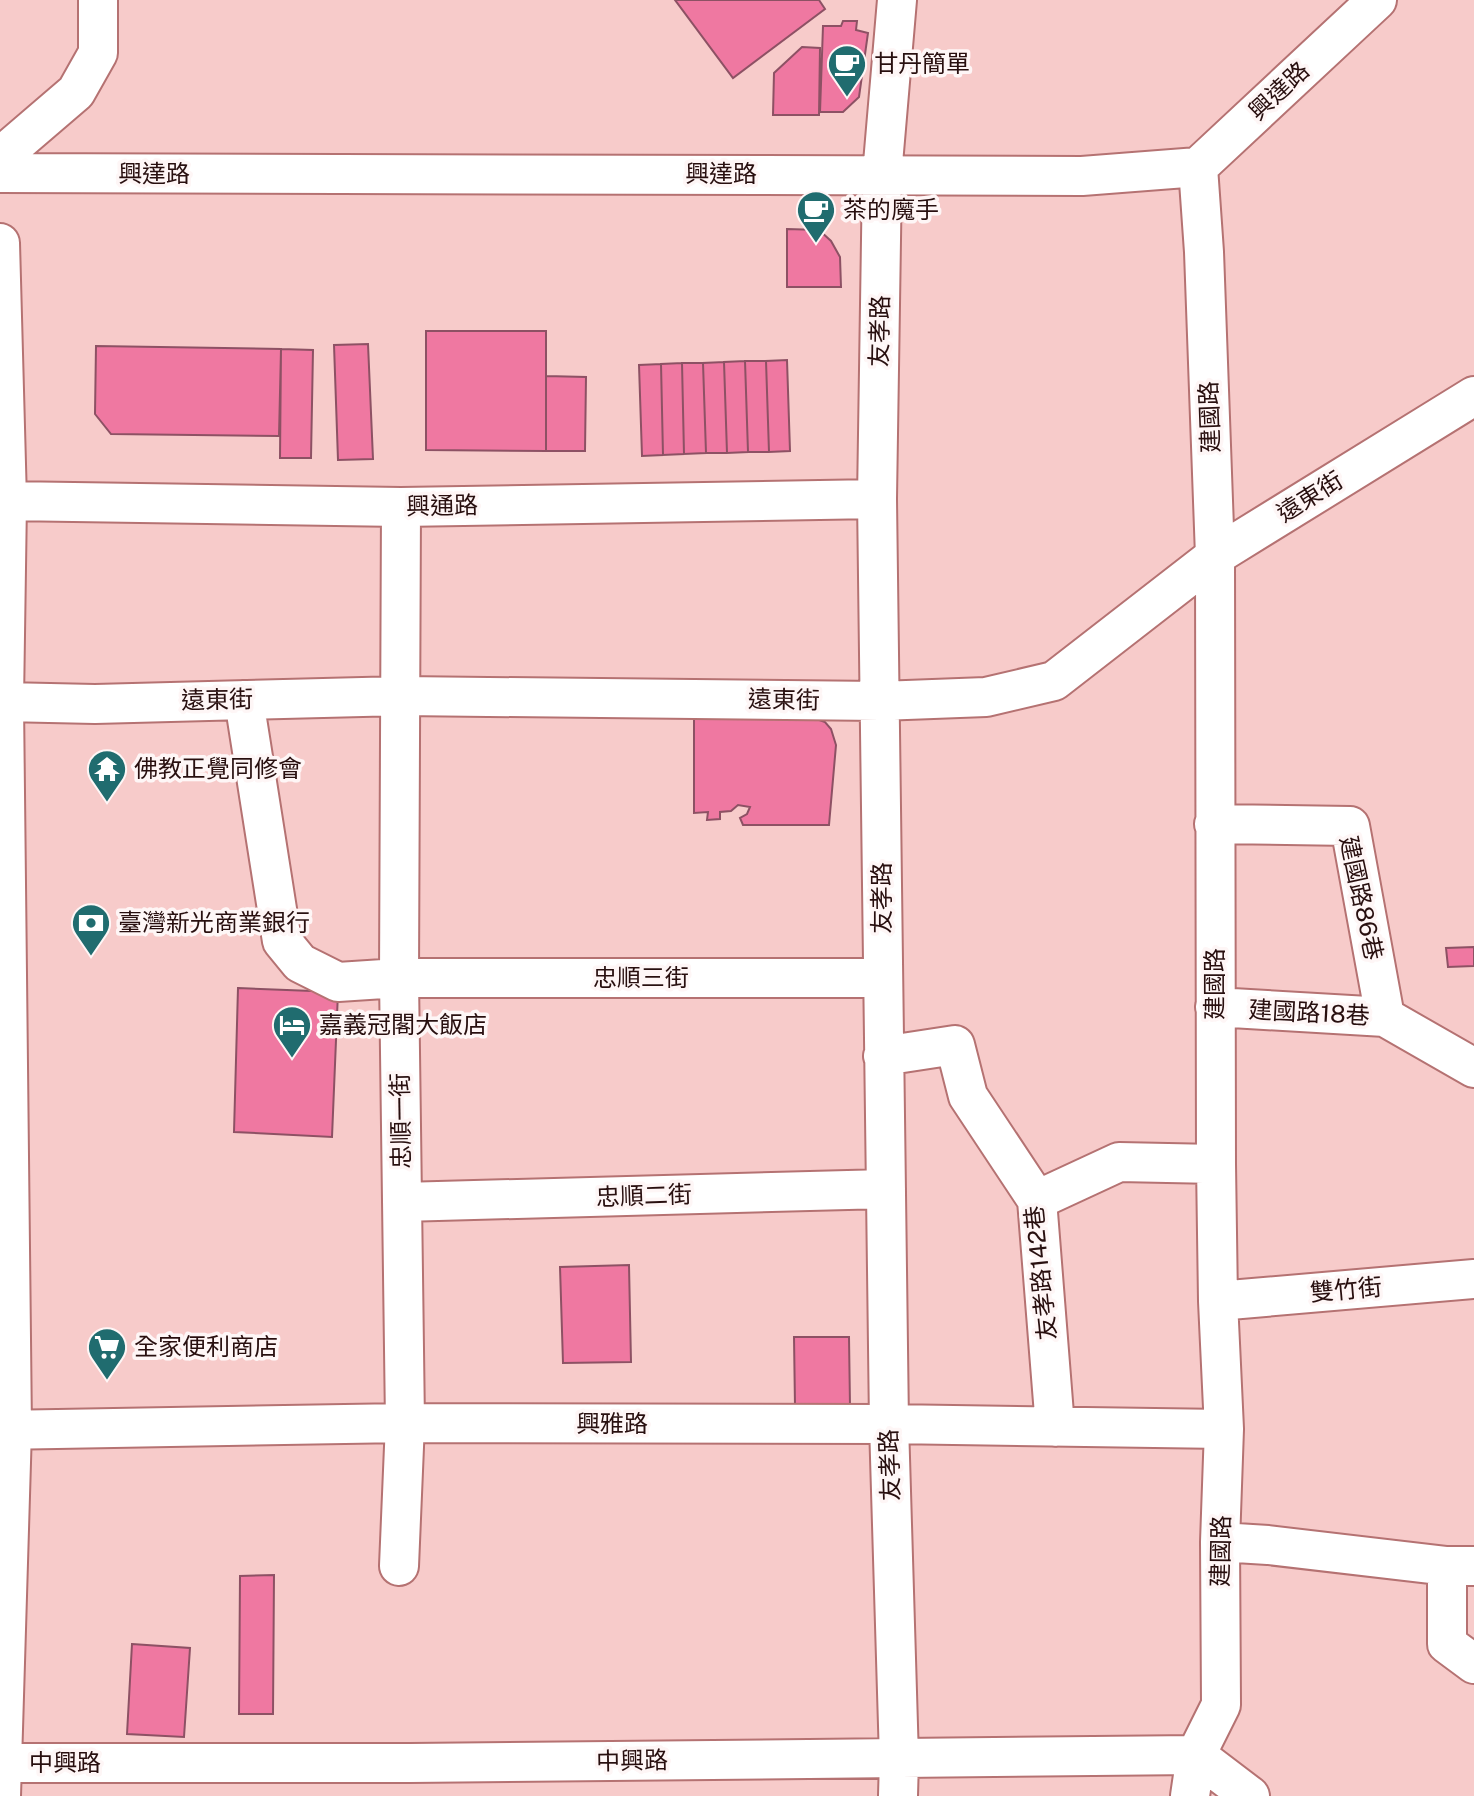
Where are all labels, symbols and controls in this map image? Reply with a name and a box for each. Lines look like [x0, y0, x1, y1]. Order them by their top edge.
cafe icon: 甘丹簡單 [826, 43, 868, 98]
place label: 甘丹簡單 [874, 49, 970, 77]
street label: 興達路 [1242, 55, 1314, 125]
street label: 興達路 [118, 159, 190, 187]
street label: 興達路 [685, 159, 757, 187]
cafe icon: 茶的魔手 [795, 189, 837, 244]
place label: 茶的魔手 [843, 195, 939, 223]
street label: 友孝路 [864, 295, 894, 367]
street label: 建國路 [1194, 381, 1224, 454]
street label: 遠東街 [1272, 465, 1347, 527]
street label: 興通路 [406, 490, 478, 520]
street label: 遠東街 [181, 684, 253, 714]
street label: 遠東街 [748, 684, 820, 714]
temple icon: 佛教正覺同修會 [86, 748, 128, 803]
place label: 佛教正覺同修會 [134, 754, 302, 782]
street label: 建國路86巷 [1335, 833, 1389, 962]
street label: 友孝路 [867, 862, 895, 934]
bank icon: 臺灣新光商業銀行 [70, 902, 112, 957]
place label: 臺灣新光商業銀行 [118, 908, 310, 936]
street label: 建國路 [1200, 948, 1228, 1020]
street label: 忠順三街 [593, 963, 689, 991]
street label: 建國路18巷 [1248, 995, 1370, 1029]
hotel icon: 嘉義冠閣大飯店 [271, 1004, 313, 1059]
place label: 嘉義冠閣大飯店 [319, 1010, 487, 1038]
street label: 忠順一街 [385, 1073, 415, 1169]
street label: 忠順二街 [596, 1179, 692, 1211]
street label: 友孝路142巷 [1019, 1204, 1061, 1342]
street label: 雙竹街 [1309, 1272, 1383, 1306]
supermarket icon: 全家便利商店 [86, 1326, 128, 1381]
place label: 全家便利商店 [134, 1332, 278, 1360]
street label: 興雅路 [576, 1409, 648, 1437]
street label: 友孝路 [874, 1429, 904, 1502]
street label: 建國路 [1205, 1515, 1235, 1587]
street label: 中興路 [596, 1745, 668, 1775]
street label: 中興路 [29, 1748, 101, 1776]

